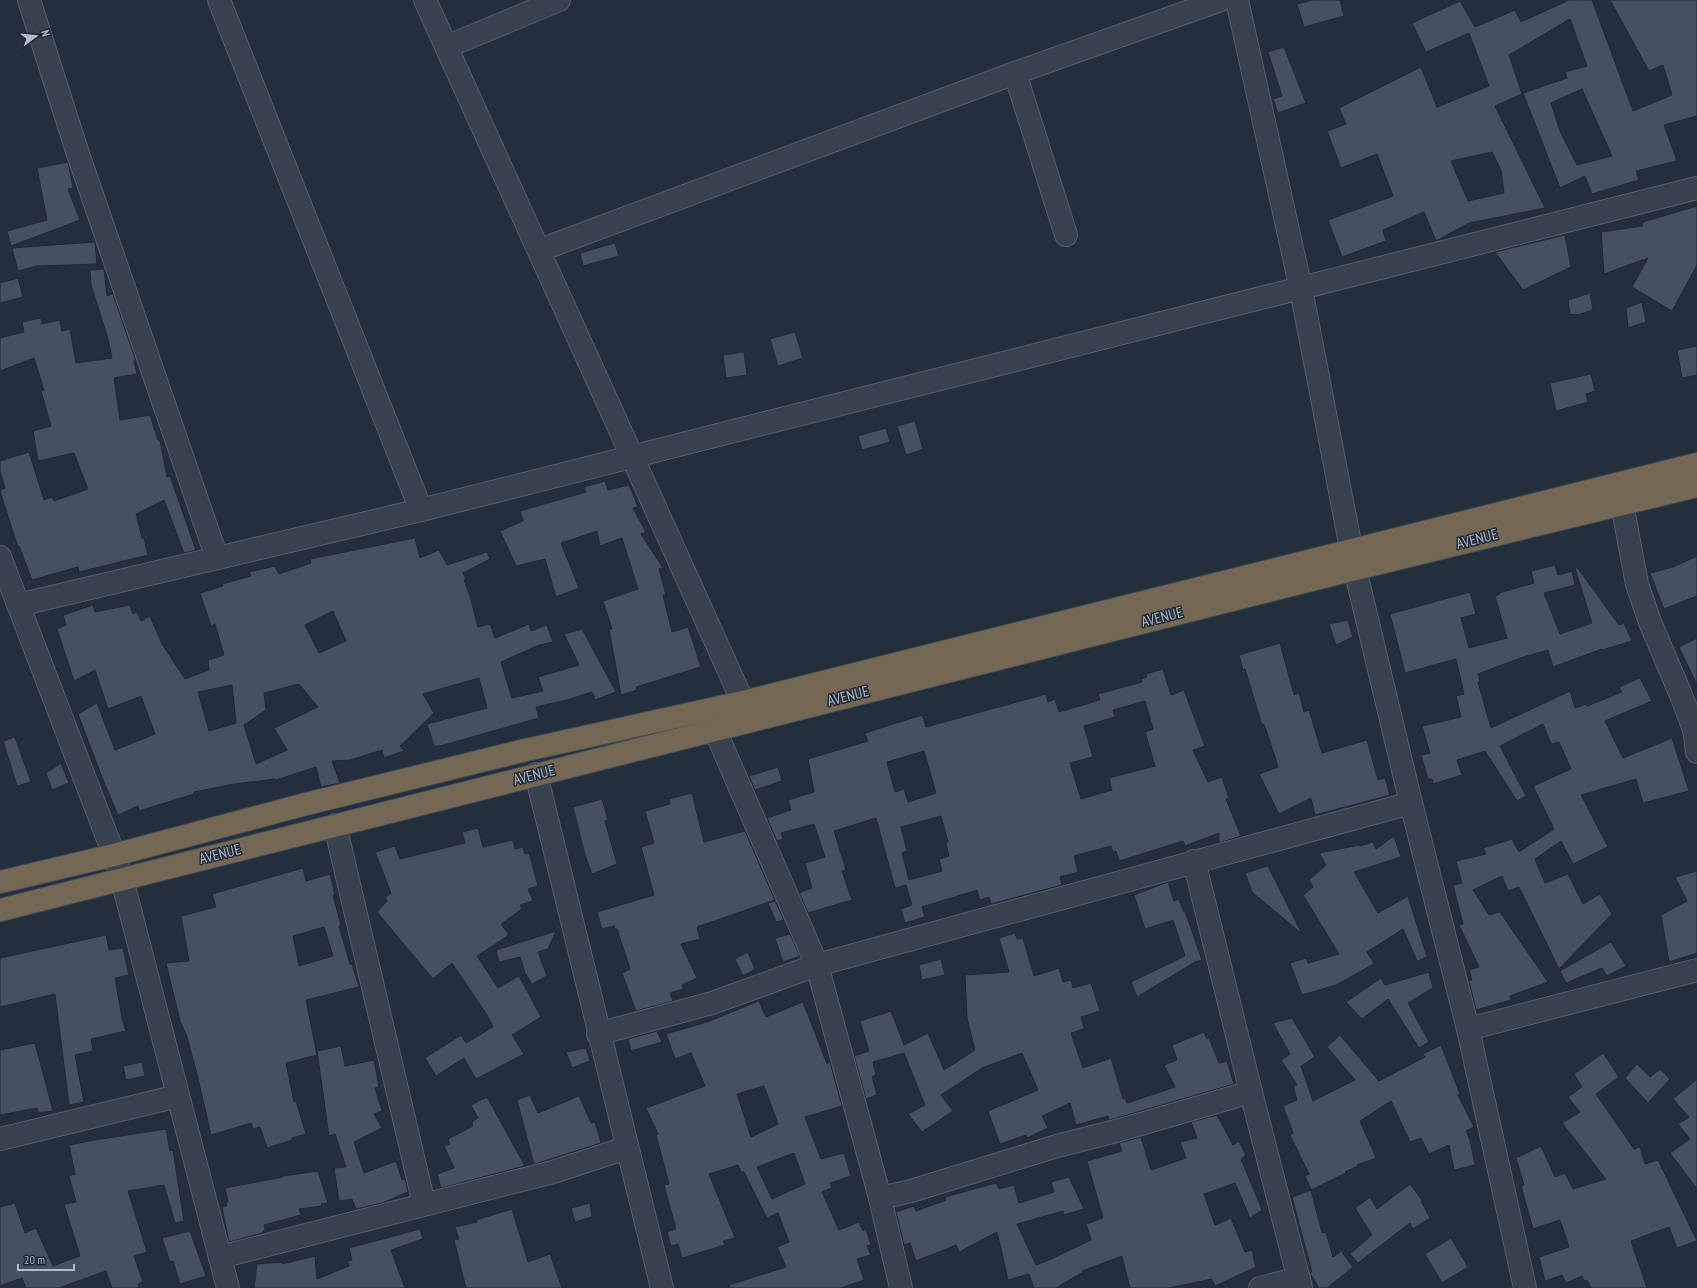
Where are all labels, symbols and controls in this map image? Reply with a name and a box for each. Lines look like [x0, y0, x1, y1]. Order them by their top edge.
north arrow [16, 16, 56, 56]
text: N [38, 28, 53, 38]
street label: AVENUE [1454, 524, 1500, 553]
street label: AVENUE [1139, 602, 1185, 631]
street label: AVENUE [825, 681, 871, 710]
street label: AVENUE [511, 760, 557, 789]
street label: AVENUE [197, 839, 243, 868]
scale bar [18, 1246, 74, 1272]
text: 20 m [24, 1252, 45, 1267]

